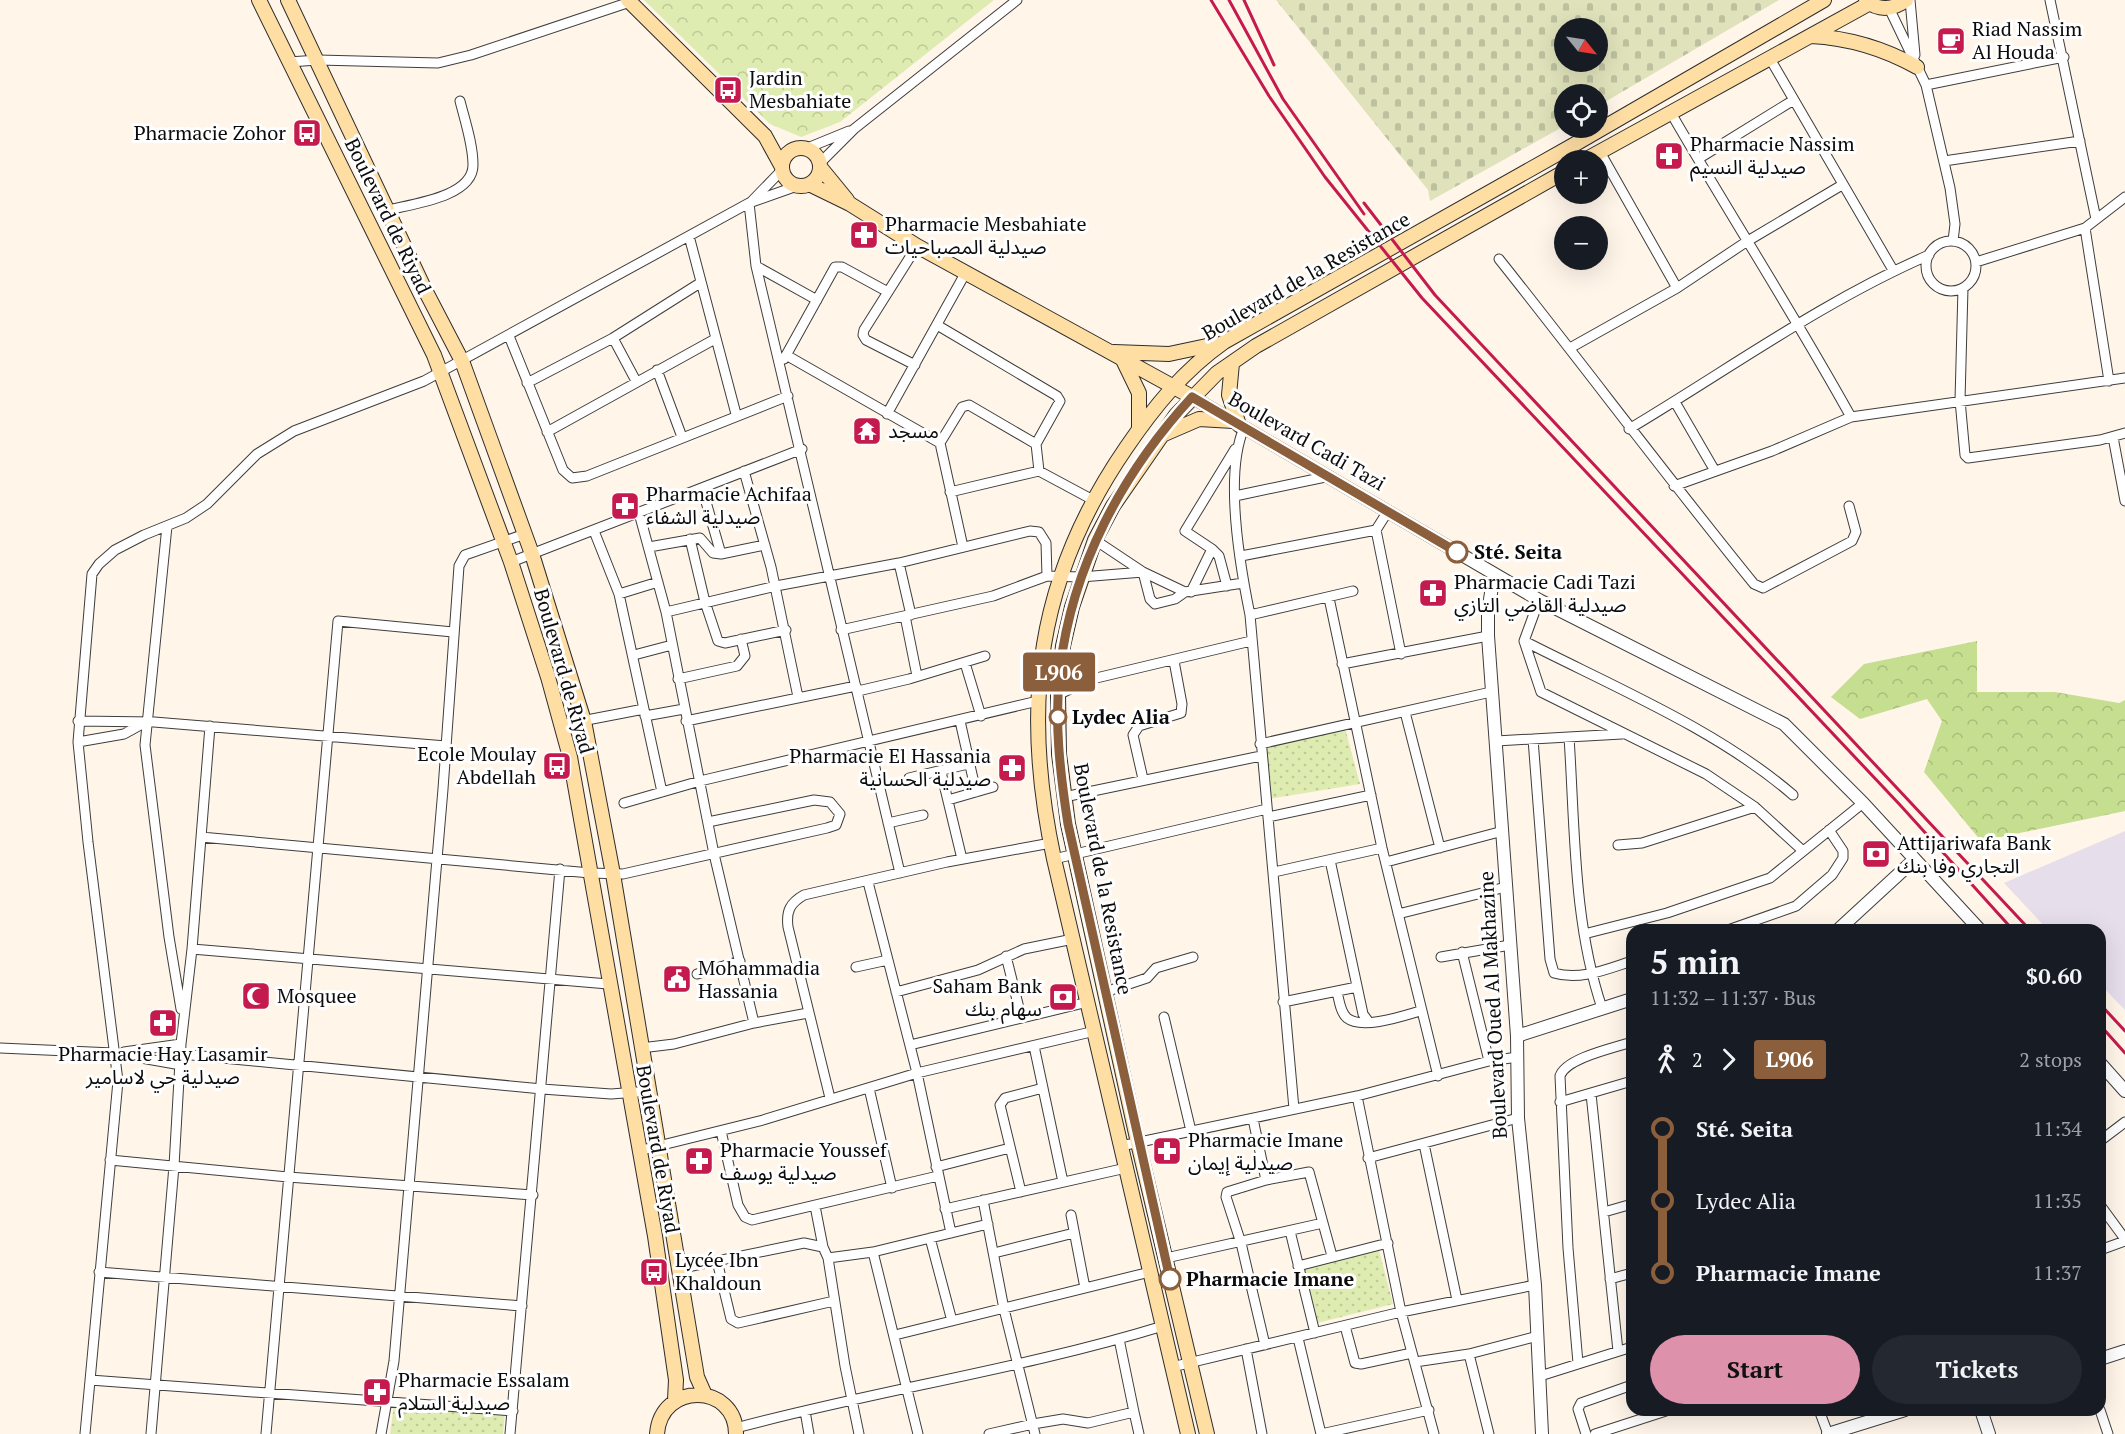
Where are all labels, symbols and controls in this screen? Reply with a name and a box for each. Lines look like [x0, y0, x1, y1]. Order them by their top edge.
place label: Riad Nassim Al Houda [1972, 15, 2082, 65]
north arrow [1554, 18, 1608, 72]
map controls [1554, 18, 1608, 270]
cafe icon: Riad Nassim Al Houda [1935, 25, 1967, 57]
place label: Jardin Mesbahiate [749, 64, 851, 114]
bus stop icon: Jardin Mesbahiate [712, 74, 744, 106]
button: locate [1554, 84, 1608, 138]
bus stop icon: Pharmacie Zohor [291, 117, 323, 149]
place label: Pharmacie Zohor [134, 119, 286, 146]
place label: Pharmacie Nassim صيدلية النسيم [1690, 130, 1854, 182]
street label: Boulevard de Riyad [339, 133, 438, 298]
pharmacy icon: Pharmacie Nassim صيدلية النسيم [1653, 140, 1685, 172]
button: + [1554, 150, 1608, 204]
street label: Boulevard de la Resistance [1197, 205, 1415, 346]
place label: Pharmacie Mesbahiate صيدلية المصباحيات [885, 210, 1086, 260]
button: − [1554, 216, 1608, 270]
pharmacy icon: Pharmacie Mesbahiate صيدلية المصباحيات [848, 219, 880, 251]
street label: Boulevard Cadi Tazi [1224, 385, 1391, 497]
temple icon: مسجد [851, 415, 883, 447]
place label: مسجد [888, 417, 939, 444]
place label: Pharmacie Achifaa صيدلية الشفاء [646, 480, 812, 530]
pharmacy icon: Pharmacie Achifaa صيدلية الشفاء [609, 490, 641, 522]
place label: Sté. Seita [1474, 538, 1562, 565]
marker: Sté. Seita [1446, 541, 1468, 563]
place label: Pharmacie Cadi Tazi صيدلية القاضي التازي [1454, 568, 1636, 621]
pharmacy icon: Pharmacie Cadi Tazi صيدلية القاضي التازي [1417, 577, 1449, 609]
street label: Boulevard de Riyad [528, 585, 601, 757]
line badge: L906 [1017, 652, 1101, 692]
text: L906 [1035, 658, 1083, 686]
place label: Lydec Alia [1072, 703, 1170, 730]
marker: Lydec Alia [1049, 708, 1067, 726]
place label: Ecole Moulay Abdellah [417, 740, 537, 790]
place label: Pharmacie El Hassania صيدلية الحسانية [789, 742, 991, 792]
bus stop icon: Ecole Moulay Abdellah [541, 750, 573, 782]
pharmacy icon: Pharmacie El Hassania صيدلية الحسانية [996, 752, 1028, 784]
street label: Boulevard de la Resistance [1068, 761, 1139, 997]
place label: Attijariwafa Bank التجاري وفا بنك [1897, 829, 2052, 882]
bank icon: Attijariwafa Bank التجاري وفا بنك [1860, 838, 1892, 870]
street label: Boulevard Oued Al Makhazine [1472, 870, 1513, 1140]
text: 5 min [1650, 940, 1740, 983]
place label: Mohammadia Hassania [698, 954, 820, 1004]
text: $0.60 [2026, 961, 2082, 990]
public building icon: Mohammadia Hassania [661, 963, 693, 995]
place label: Saham Bank سهام بنك [933, 972, 1043, 1024]
mosque icon: Mosquee [240, 980, 272, 1012]
bank icon: Saham Bank سهام بنك [1047, 981, 1079, 1013]
place label: Mosquee [277, 982, 357, 1009]
text: 11:32 – 11:37 · Bus [1650, 984, 1816, 1011]
pharmacy icon: Pharmacie Hay Lasamir صيدلية حي لاسامير [147, 1007, 179, 1039]
place label: Pharmacie Hay Lasamir صيدلية حي لاسامير [58, 1040, 268, 1093]
icon: walk [1650, 1043, 1683, 1076]
icon: forward [1712, 1043, 1745, 1076]
text: L906 [1766, 1045, 1814, 1073]
text: 2 [1692, 1046, 1703, 1073]
text: 2 stops [2019, 1046, 2082, 1073]
street label: Boulevard de Riyad [630, 1063, 687, 1235]
text: Sté. Seita [1696, 1114, 1793, 1143]
text: 11:34 [2033, 1115, 2082, 1142]
place label: Pharmacie Imane صيدلية إيمان [1188, 1126, 1343, 1176]
pharmacy icon: Pharmacie Imane صيدلية إيمان [1151, 1135, 1183, 1167]
place label: Pharmacie Youssef صيدلية يوسف [720, 1136, 888, 1186]
pharmacy icon: Pharmacie Youssef صيدلية يوسف [683, 1145, 715, 1177]
text: Lydec Alia [1696, 1186, 1796, 1215]
text: 11:35 [2033, 1187, 2082, 1214]
place label: Lycée Ibn Khaldoun [675, 1246, 761, 1296]
bus stop icon: Lycée Ibn Khaldoun [638, 1256, 670, 1288]
text: Pharmacie Imane [1696, 1258, 1881, 1287]
text: 11:37 [2033, 1259, 2082, 1286]
place label: Pharmacie Imane [1186, 1265, 1354, 1292]
marker: Pharmacie Imane [1159, 1268, 1181, 1290]
button: Start [1650, 1335, 1860, 1404]
button: Tickets [1872, 1335, 2082, 1404]
place label: Pharmacie Essalam صيدلية السلام [398, 1366, 570, 1418]
pharmacy icon: Pharmacie Essalam صيدلية السلام [361, 1376, 393, 1408]

